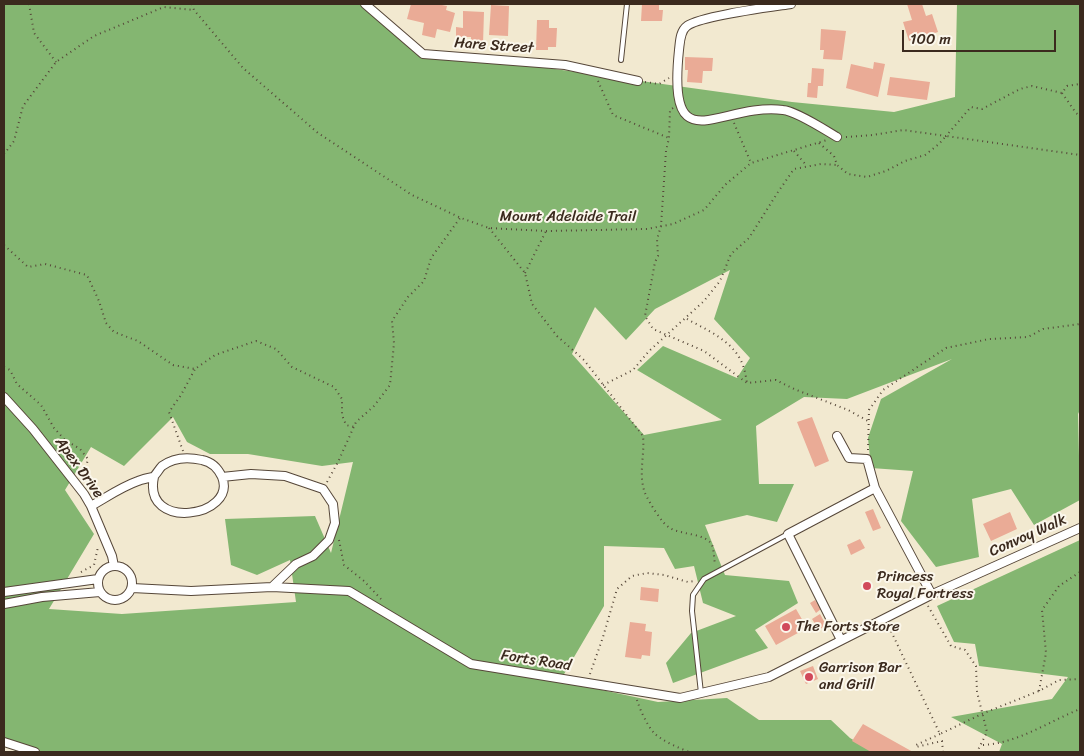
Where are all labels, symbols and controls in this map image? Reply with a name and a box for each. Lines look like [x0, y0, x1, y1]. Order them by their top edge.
scale bar [904, 20, 1058, 52]
text: 100 m [910, 26, 951, 52]
street label: Hare Street [454, 34, 534, 58]
street label: Mount Adelaide Trail [500, 208, 636, 226]
street label: Apex Drive [51, 434, 107, 502]
street label: Convoy Walk [987, 511, 1069, 561]
place label: Princess Royal Fortress [877, 568, 973, 603]
marker: Princess Royal Fortress [861, 580, 873, 592]
place label: The Forts Store [796, 618, 900, 636]
marker: The Forts Store [780, 621, 792, 633]
street label: Forts Road [500, 647, 572, 675]
place label: Garrison Bar and Grill [819, 659, 901, 694]
marker: Garrison Bar and Grill [803, 671, 815, 683]

